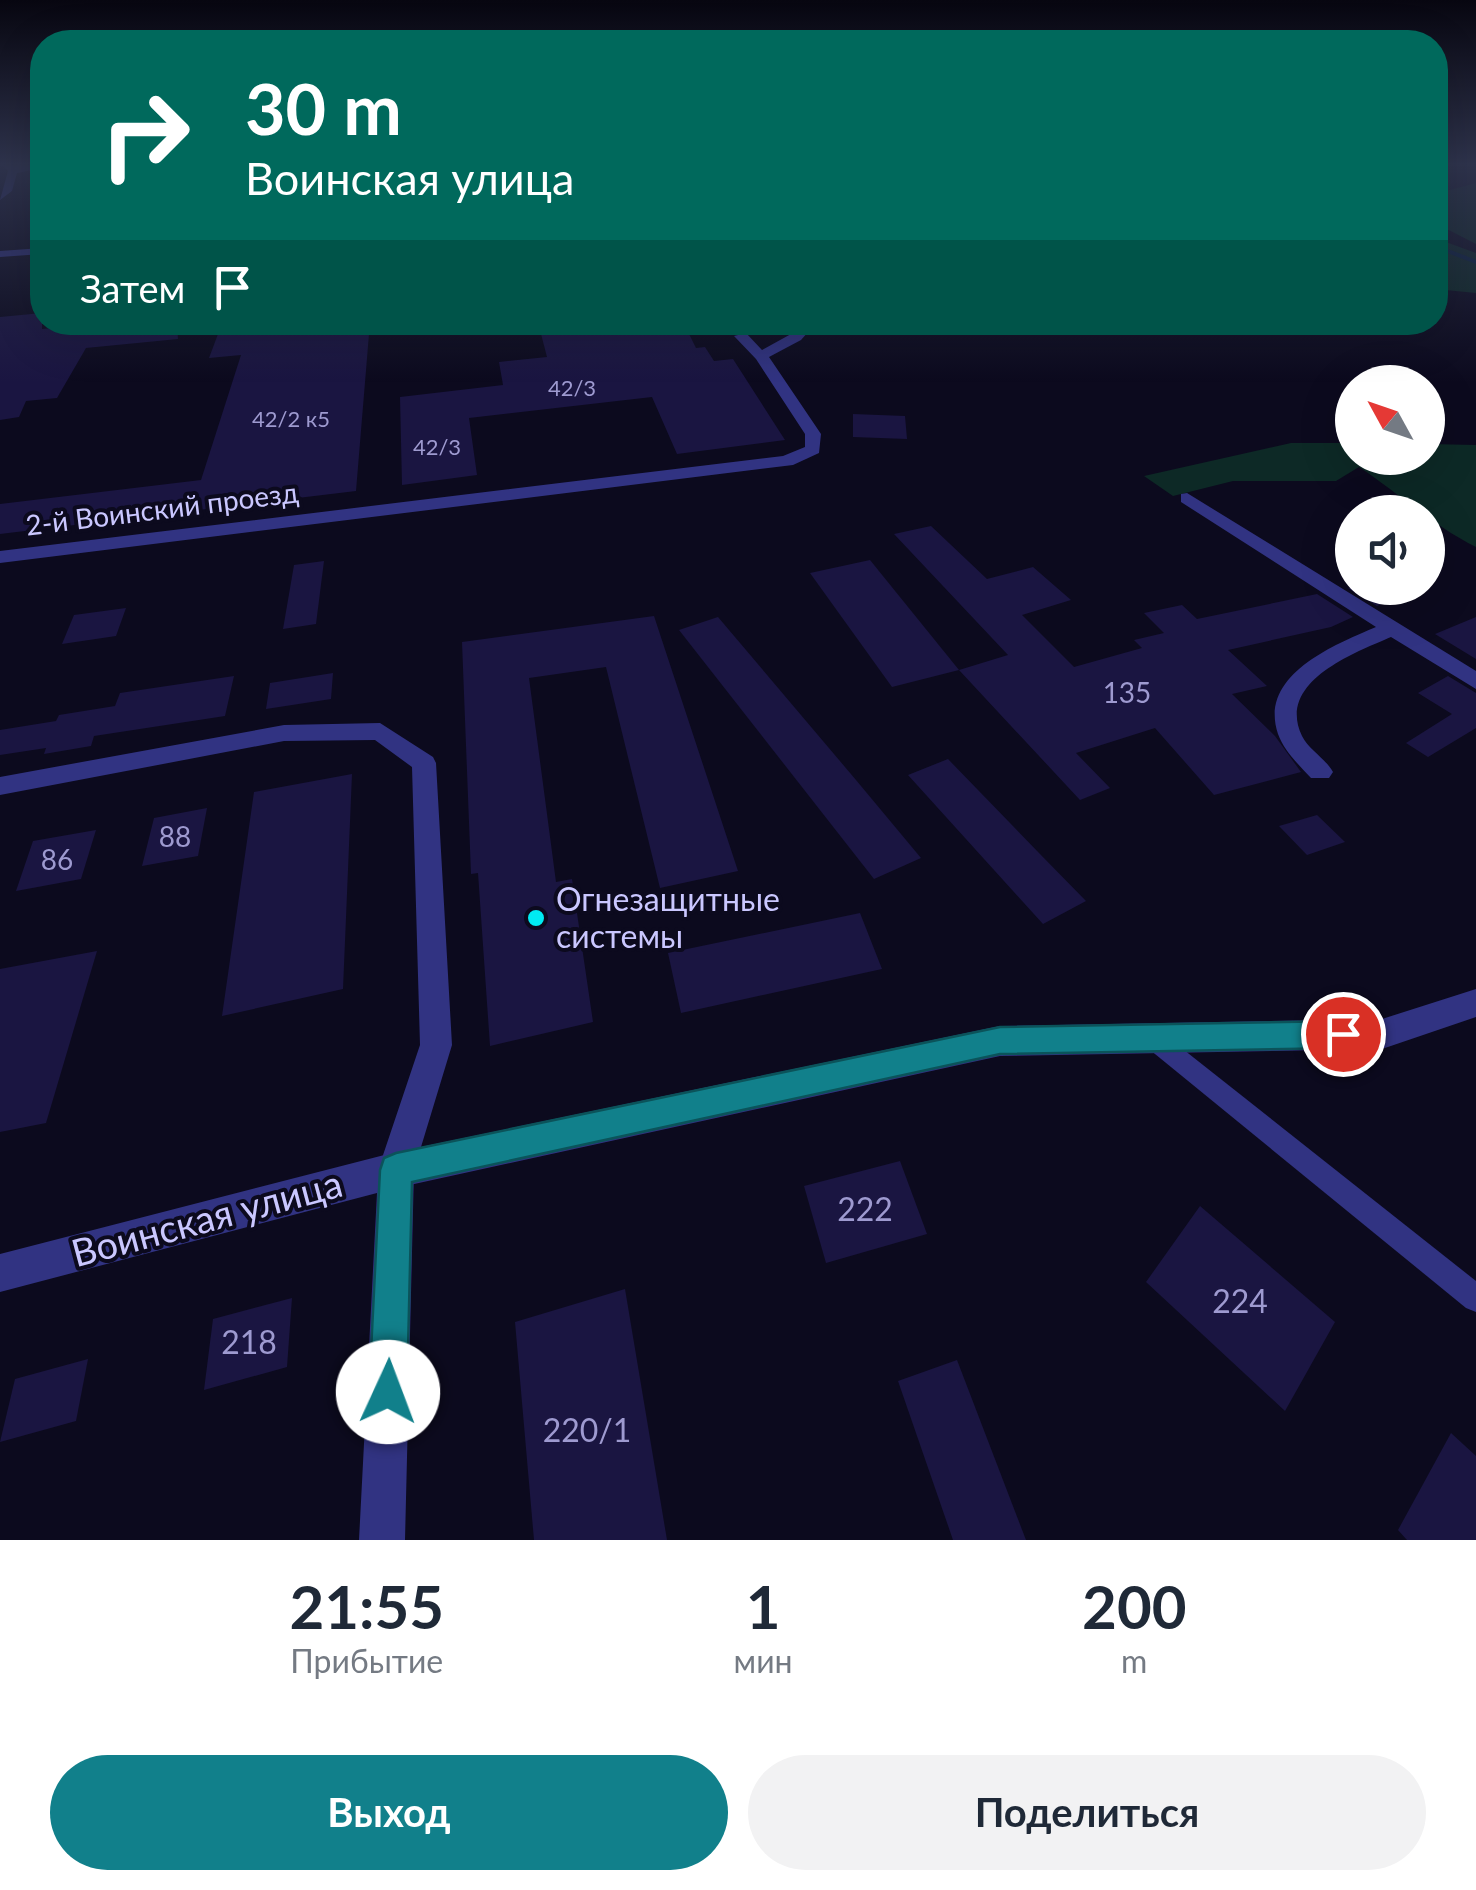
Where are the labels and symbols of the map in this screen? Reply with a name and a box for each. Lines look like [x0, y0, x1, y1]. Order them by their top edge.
north arrow [1335, 365, 1445, 475]
house number: 42/3 [548, 374, 596, 401]
house number: 42/2 к5 [252, 405, 330, 432]
house number: 42/3 [413, 433, 461, 460]
street label: 2-й Воинский проезд [23, 474, 300, 542]
house number: 135 [1103, 675, 1151, 709]
house number: 88 [159, 819, 191, 853]
house number: 86 [41, 842, 73, 876]
place label: Огнезащитные системы [556, 879, 780, 955]
marker: Огнезащитные системы [525, 907, 547, 929]
pin [1301, 992, 1386, 1077]
street label: Воинская улица [66, 1159, 347, 1275]
house number: 222 [837, 1189, 893, 1228]
house number: 224 [1212, 1281, 1268, 1320]
house number: 218 [221, 1322, 277, 1361]
position arrow [336, 1340, 440, 1444]
house number: 220/1 [543, 1410, 631, 1449]

